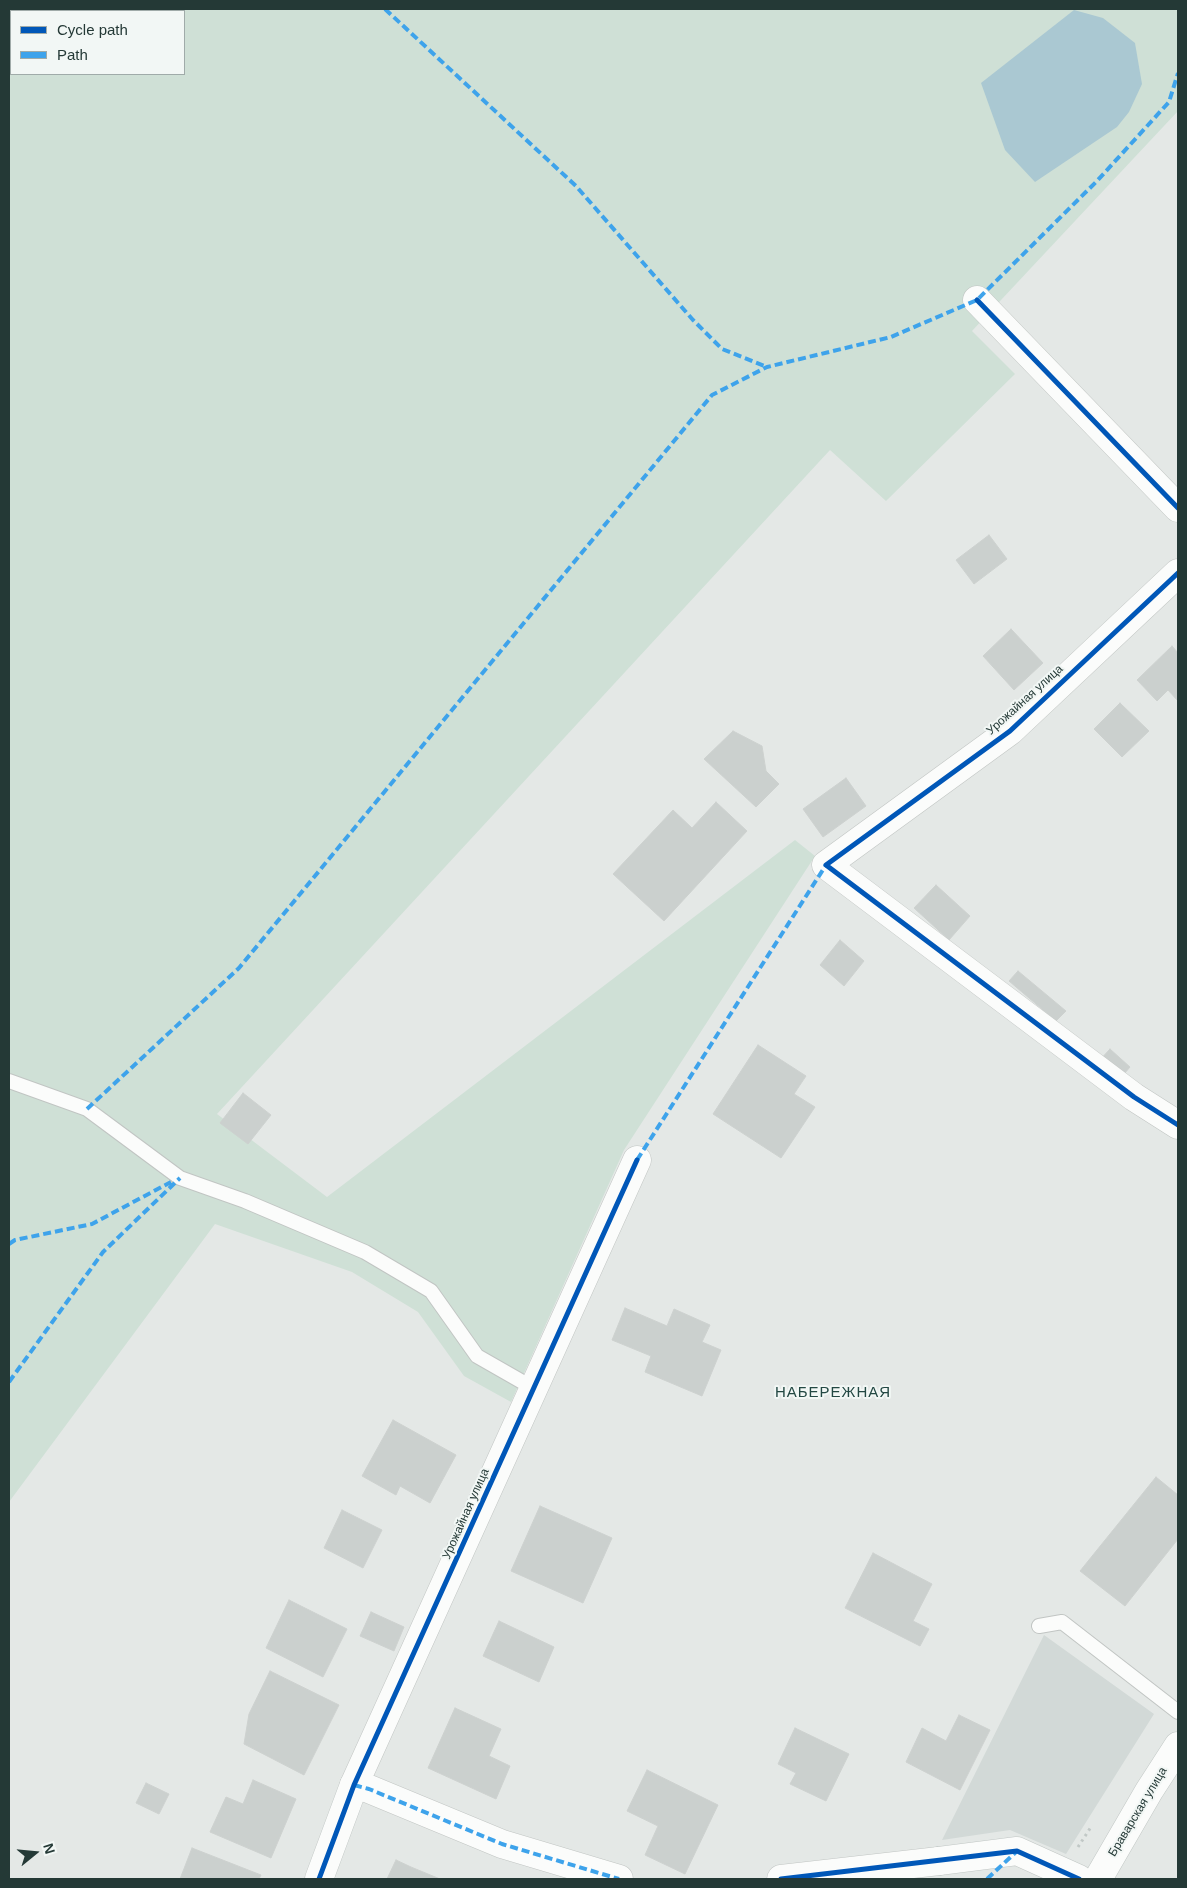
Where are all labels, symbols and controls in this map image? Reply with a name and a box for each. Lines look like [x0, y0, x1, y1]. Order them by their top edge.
legend [10, 10, 185, 75]
text: Cycle path [57, 21, 128, 38]
text: Path [57, 46, 88, 63]
street label: Урожайная улица [984, 662, 1066, 738]
district label: НАБЕРЕЖНАЯ [774, 1384, 892, 1402]
street label: Урожайная улица [440, 1466, 492, 1562]
street label: Браварская улица [1106, 1765, 1170, 1859]
north arrow [10, 1828, 60, 1878]
text: N [40, 1841, 58, 1856]

